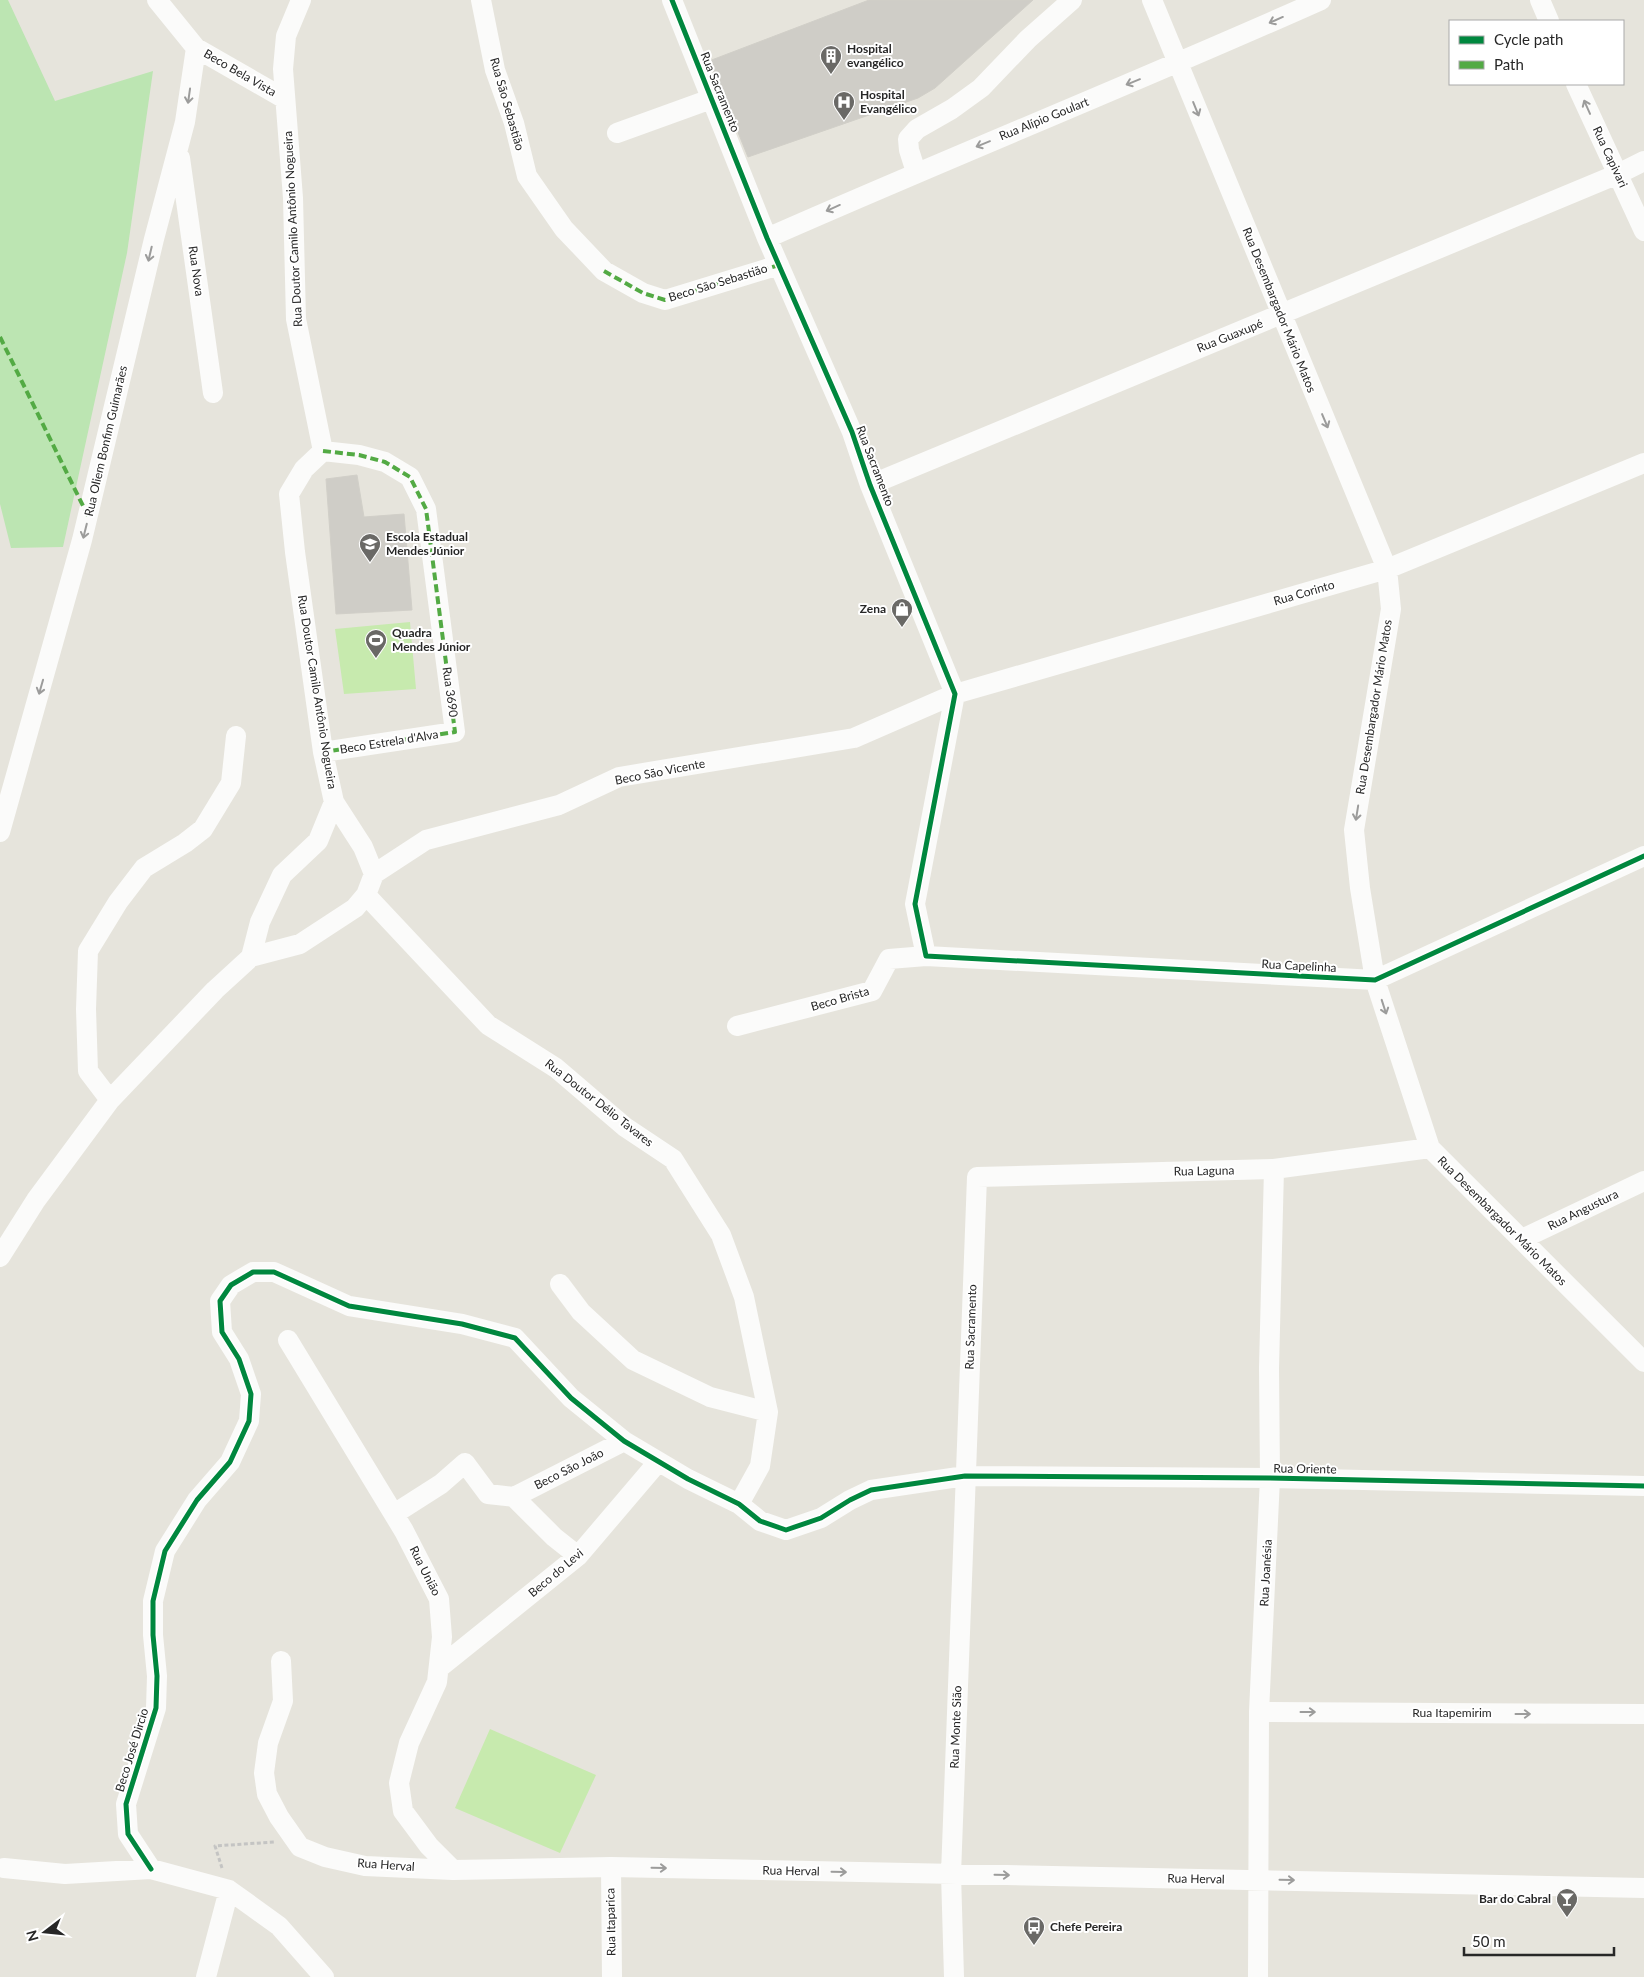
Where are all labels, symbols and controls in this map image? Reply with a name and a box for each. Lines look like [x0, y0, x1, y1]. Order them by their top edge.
one-way arrow [1269, 15, 1284, 25]
legend [1449, 20, 1624, 85]
text: Cycle path [1494, 30, 1563, 48]
place label: Hospital evangélico [847, 41, 904, 70]
building icon: Hospital evangélico [819, 44, 843, 75]
street label: Beco Bela Vista [201, 46, 279, 99]
street label: Rua Sacramento [698, 49, 743, 134]
text: Path [1494, 55, 1524, 73]
street label: Rua São Sebastião [487, 56, 528, 152]
one-way arrow [1126, 78, 1141, 87]
one-way arrow [184, 87, 194, 103]
place label: Hospital Evangélico [860, 87, 917, 116]
hospital icon: Hospital Evangélico [832, 90, 856, 121]
street label: Rua Alípio Goulart [997, 93, 1092, 143]
one-way arrow [1581, 100, 1591, 115]
one-way arrow [1192, 101, 1202, 116]
street label: Rua Capivari [1590, 124, 1631, 190]
street label: Rua Doutor Camilo Antônio Nogueira [280, 131, 305, 327]
one-way arrow [976, 140, 991, 150]
one-way arrow [826, 204, 841, 214]
street label: Rua Desembargador Mário Matos [1239, 225, 1320, 395]
one-way arrow [145, 245, 154, 261]
street label: Rua Nova [186, 245, 207, 297]
street label: Beco São Sebastião [667, 260, 769, 305]
street label: Rua Guaxupé [1195, 315, 1265, 356]
street label: Rua Oliem Bonfim Guimarães [81, 364, 130, 518]
one-way arrow [1320, 413, 1330, 428]
street label: Rua Sacramento [853, 423, 898, 508]
one-way arrow [79, 522, 89, 538]
place label: Escola Estadual Mendes Júnior [386, 529, 468, 558]
school or university icon: Escola Estadual Mendes Júnior [358, 532, 382, 563]
street label: Rua Corinto [1272, 577, 1336, 608]
street label: Rua Doutor Camilo Antônio Nogueira [295, 594, 340, 790]
shop icon: Zena [890, 597, 914, 628]
place label: Zena [860, 601, 886, 616]
street label: Rua Desembargador Mário Matos [1352, 618, 1395, 795]
place label: Quadra Mendes Júnior [392, 625, 471, 654]
sports icon: Quadra Mendes Júnior [364, 628, 388, 659]
street label: Rua 3690 [440, 666, 461, 718]
one-way arrow [35, 679, 45, 695]
street label: Beco Estrela d'Alva [339, 726, 439, 757]
street label: Beco São Vicente [614, 755, 706, 788]
one-way arrow [1352, 805, 1362, 821]
street label: Rua Capelinha [1261, 956, 1337, 975]
street label: Beco Brista [809, 983, 871, 1014]
one-way arrow [1379, 999, 1389, 1015]
street label: Rua Doutor Délio Tavares [542, 1056, 657, 1150]
street label: Rua Desembargador Mário Matos [1435, 1153, 1570, 1288]
street label: Rua Laguna [1174, 1162, 1235, 1179]
street label: Rua Angustura [1545, 1186, 1621, 1233]
street label: Rua Sacramento [962, 1284, 979, 1370]
street label: Beco São João [532, 1445, 606, 1492]
street label: Rua Oriente [1273, 1460, 1337, 1477]
street label: Rua Joanésia [1256, 1539, 1275, 1607]
street label: Rua União [407, 1543, 444, 1598]
street label: Beco do Levi [525, 1545, 586, 1600]
street label: Rua Monte Sião [947, 1685, 964, 1769]
street label: Rua Itapemirim [1412, 1705, 1492, 1720]
street label: Beco José Dircio [112, 1706, 151, 1794]
one-way arrow [1300, 1707, 1316, 1717]
one-way arrow [1514, 1709, 1531, 1719]
street label: Rua Herval [357, 1855, 415, 1874]
street label: Rua Herval [762, 1862, 820, 1879]
one-way arrow [651, 1863, 667, 1872]
one-way arrow [831, 1867, 847, 1876]
one-way arrow [994, 1870, 1010, 1880]
street label: Rua Herval [1167, 1870, 1225, 1887]
one-way arrow [1279, 1876, 1295, 1885]
bar icon: Bar do Cabral [1555, 1887, 1579, 1918]
street label: Rua Itaparica [602, 1888, 619, 1956]
place label: Bar do Cabral [1479, 1891, 1551, 1906]
north arrow [20, 1907, 70, 1957]
bus stop icon: Chefe Pereira [1022, 1915, 1046, 1946]
place label: Chefe Pereira [1050, 1919, 1122, 1934]
scale bar [1464, 1924, 1614, 1956]
text: N [22, 1928, 42, 1943]
text: 50 m [1472, 1932, 1506, 1950]

